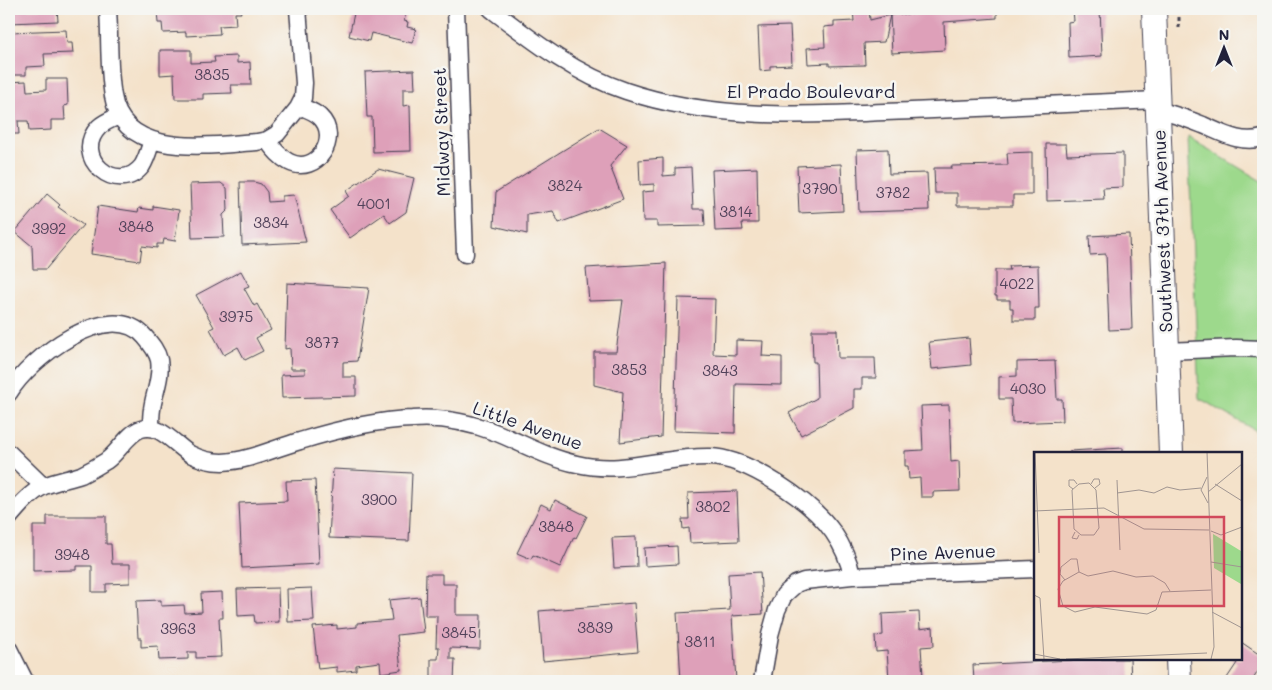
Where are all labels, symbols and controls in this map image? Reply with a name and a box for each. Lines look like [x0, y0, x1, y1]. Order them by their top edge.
north arrow [1200, 22, 1250, 72]
text: N [1219, 25, 1229, 44]
house number: 3835 [194, 64, 230, 84]
street label: Midway Street [427, 67, 455, 197]
street label: El Prado Boulevard [727, 79, 895, 103]
street label: Southwest 37th Avenue [1146, 129, 1178, 333]
house number: 3824 [547, 175, 583, 195]
house number: 3790 [802, 178, 838, 198]
house number: 3782 [876, 182, 910, 202]
house number: 4001 [357, 193, 391, 213]
house number: 3814 [719, 201, 753, 221]
house number: 3834 [253, 212, 289, 232]
house number: 3848 [118, 216, 154, 236]
house number: 3992 [32, 218, 66, 238]
house number: 4022 [1000, 273, 1034, 293]
house number: 3975 [219, 306, 253, 326]
house number: 3877 [305, 332, 339, 352]
house number: 3853 [611, 359, 647, 379]
house number: 3843 [702, 360, 738, 380]
house number: 4030 [1010, 378, 1046, 398]
street label: Little Avenue [470, 395, 586, 455]
inset map [1034, 452, 1242, 660]
house number: 3900 [361, 489, 397, 509]
house number: 3802 [695, 496, 731, 516]
house number: 3848 [538, 516, 574, 536]
street label: Pine Avenue [890, 538, 996, 566]
house number: 3948 [54, 544, 90, 564]
house number: 3839 [577, 617, 613, 637]
house number: 3963 [160, 618, 196, 638]
house number: 3845 [441, 622, 477, 642]
house number: 3811 [684, 631, 716, 651]

